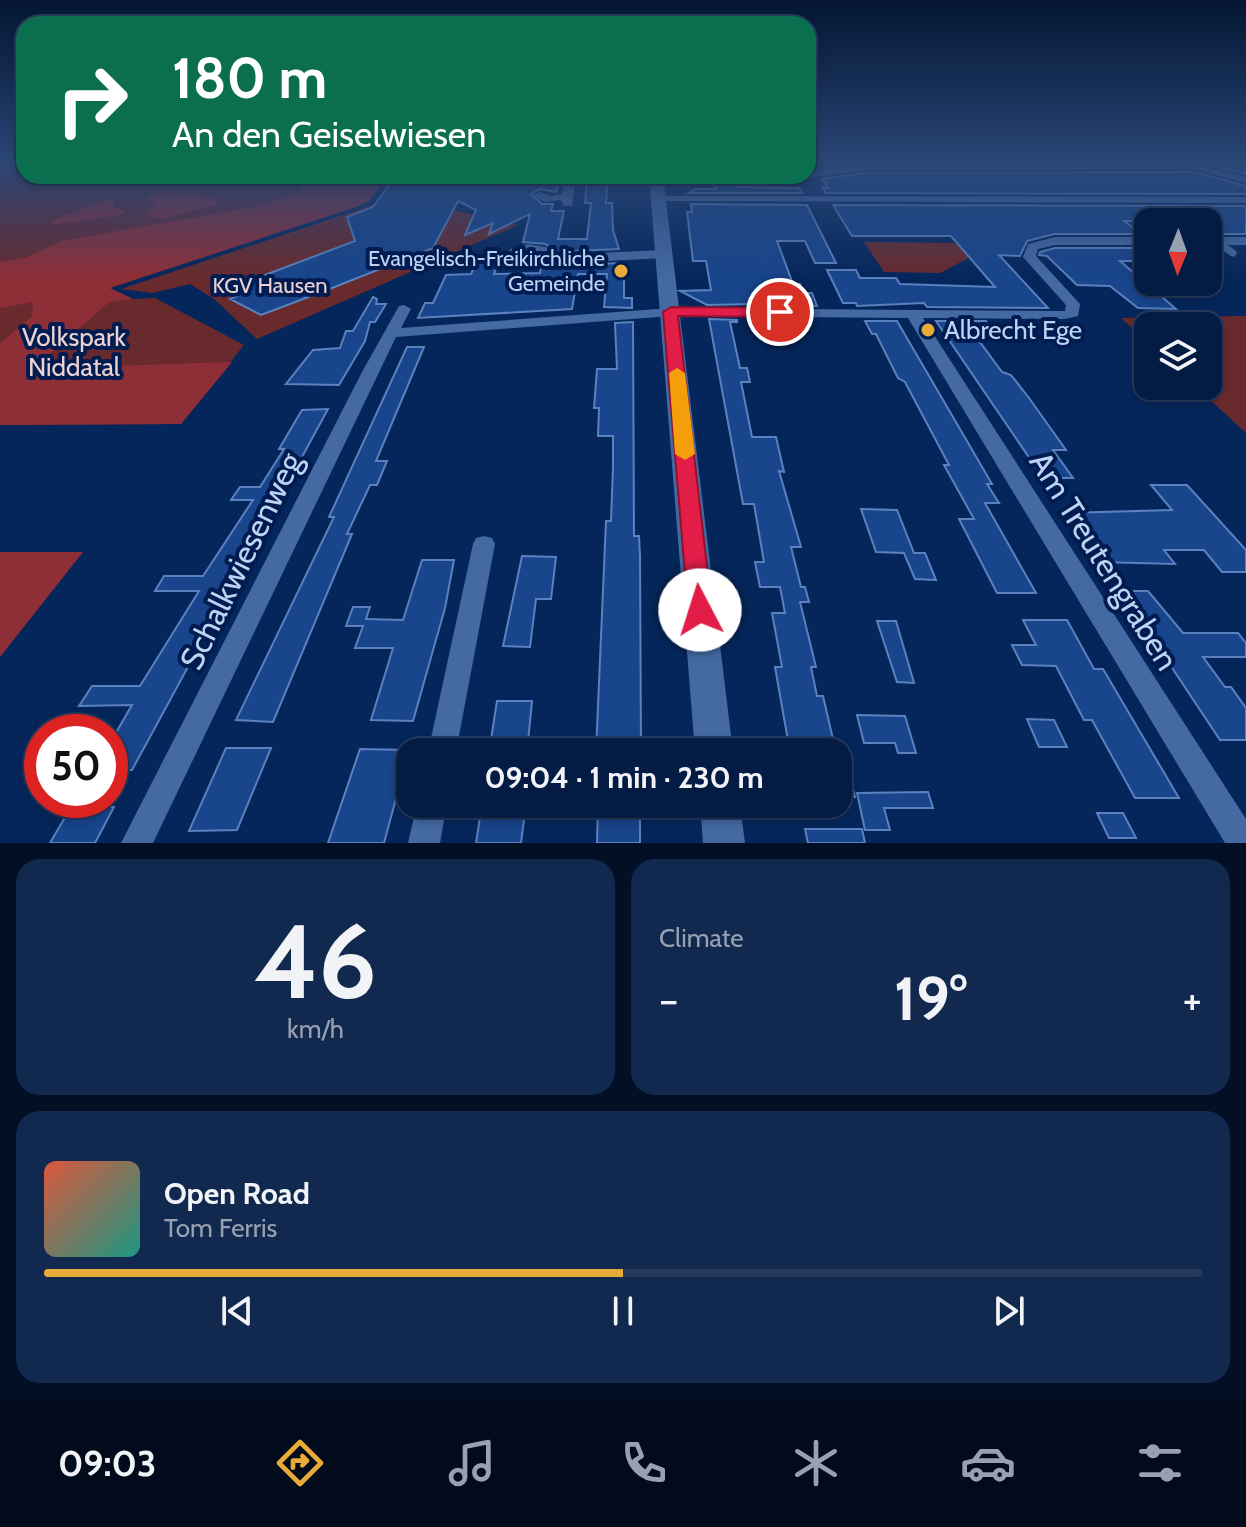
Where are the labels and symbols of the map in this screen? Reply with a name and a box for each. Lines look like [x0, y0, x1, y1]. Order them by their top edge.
north arrow [1134, 208, 1222, 296]
place label: Evangelisch-Freikirchliche Gemeinde [368, 245, 605, 297]
marker: Evangelisch-Freikirchliche Gemeinde [612, 262, 630, 280]
park label: KGV Hausen [212, 272, 328, 299]
pin [746, 278, 814, 346]
place label: Albrecht Ege [944, 314, 1082, 346]
park label: Volkspark Niddatal [22, 321, 126, 383]
marker: Albrecht Ege [919, 321, 937, 339]
street label: Am Treutengraben [1022, 444, 1187, 677]
street label: Schalkwiesenweg [171, 445, 310, 676]
position arrow [658, 568, 742, 652]
speed limit sign: 50 [24, 714, 128, 818]

